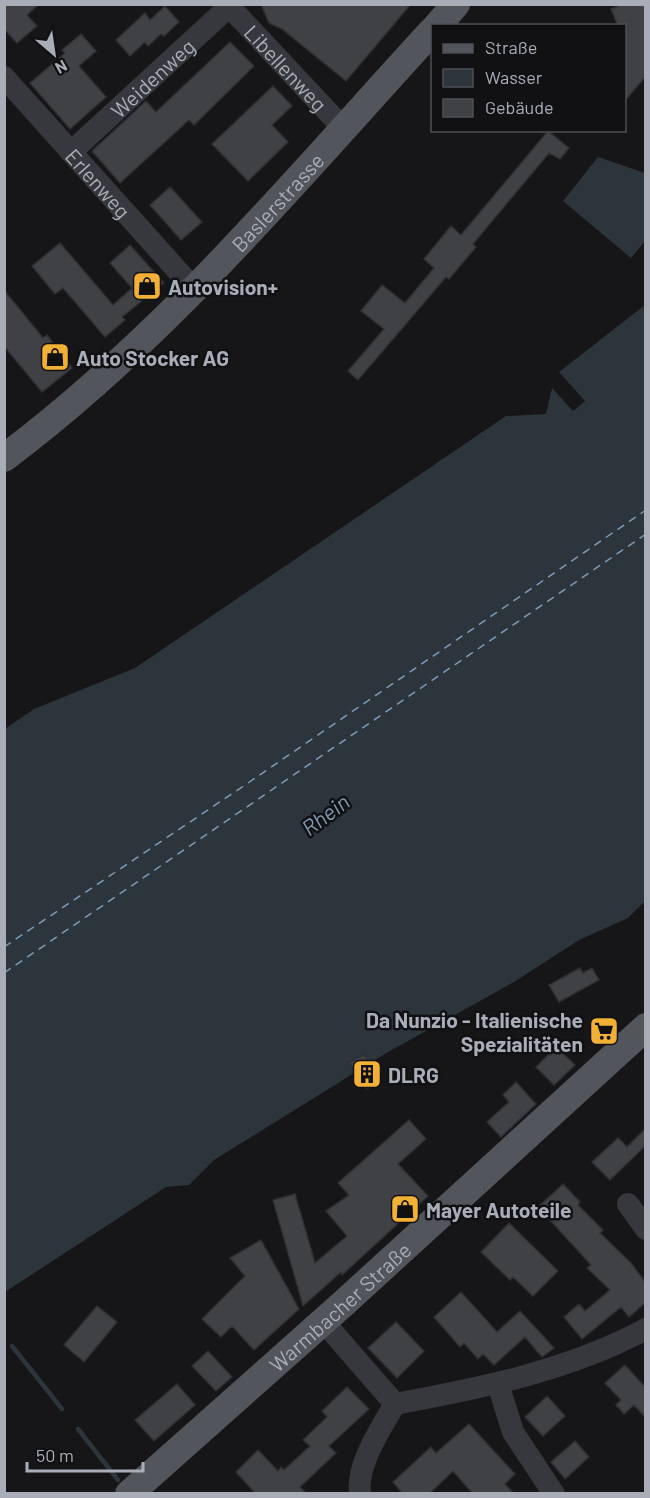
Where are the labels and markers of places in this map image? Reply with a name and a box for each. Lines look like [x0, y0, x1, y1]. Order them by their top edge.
shop icon: Autovision+ [131, 270, 163, 302]
place label: Autovision+ [168, 274, 278, 299]
shop icon: Auto Stocker AG [39, 341, 71, 373]
place label: Auto Stocker AG [76, 345, 229, 370]
place label: Da Nunzio - Italienische Spezialitäten [366, 1007, 583, 1056]
supermarket icon: Da Nunzio - Italienische Spezialitäten [588, 1015, 620, 1047]
building icon: DLRG [351, 1058, 383, 1090]
place label: DLRG [388, 1062, 439, 1087]
shop icon: Mayer Autoteile [389, 1193, 421, 1225]
place label: Mayer Autoteile [426, 1197, 571, 1222]

